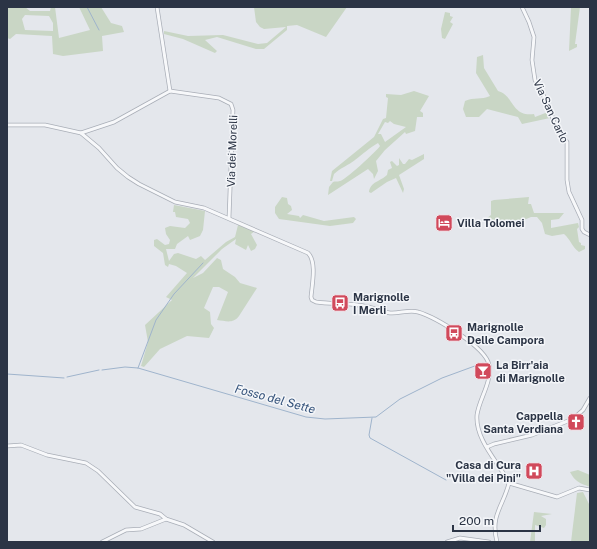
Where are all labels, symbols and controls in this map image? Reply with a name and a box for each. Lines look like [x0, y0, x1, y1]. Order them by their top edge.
street label: Via San Carlo [531, 77, 571, 145]
street label: Via dei Morelli [225, 115, 239, 187]
hotel icon: Villa Tolomei [434, 213, 454, 233]
place label: Villa Tolomei [457, 217, 525, 229]
place label: Marignolle I Merli [353, 291, 410, 316]
bus stop icon: Marignolle I Merli [330, 293, 350, 313]
place label: Marignolle Delle Campora [467, 321, 544, 346]
bus stop icon: Marignolle Delle Campora [444, 323, 464, 343]
place label: La Birr'aia di Marignolle [496, 359, 565, 384]
bar icon: La Birr'aia di Marignolle [473, 361, 493, 381]
water label: Fosso del Sette [233, 382, 317, 417]
place label: Cappella Santa Verdiana [483, 410, 563, 435]
church icon: Cappella Santa Verdiana [566, 412, 586, 432]
place label: Casa di Cura "Villa dei Pini" [446, 459, 521, 484]
hospital icon: Casa di Cura "Villa dei Pini" [524, 461, 544, 481]
scale bar [453, 507, 540, 533]
text: 200 m [459, 514, 494, 528]

